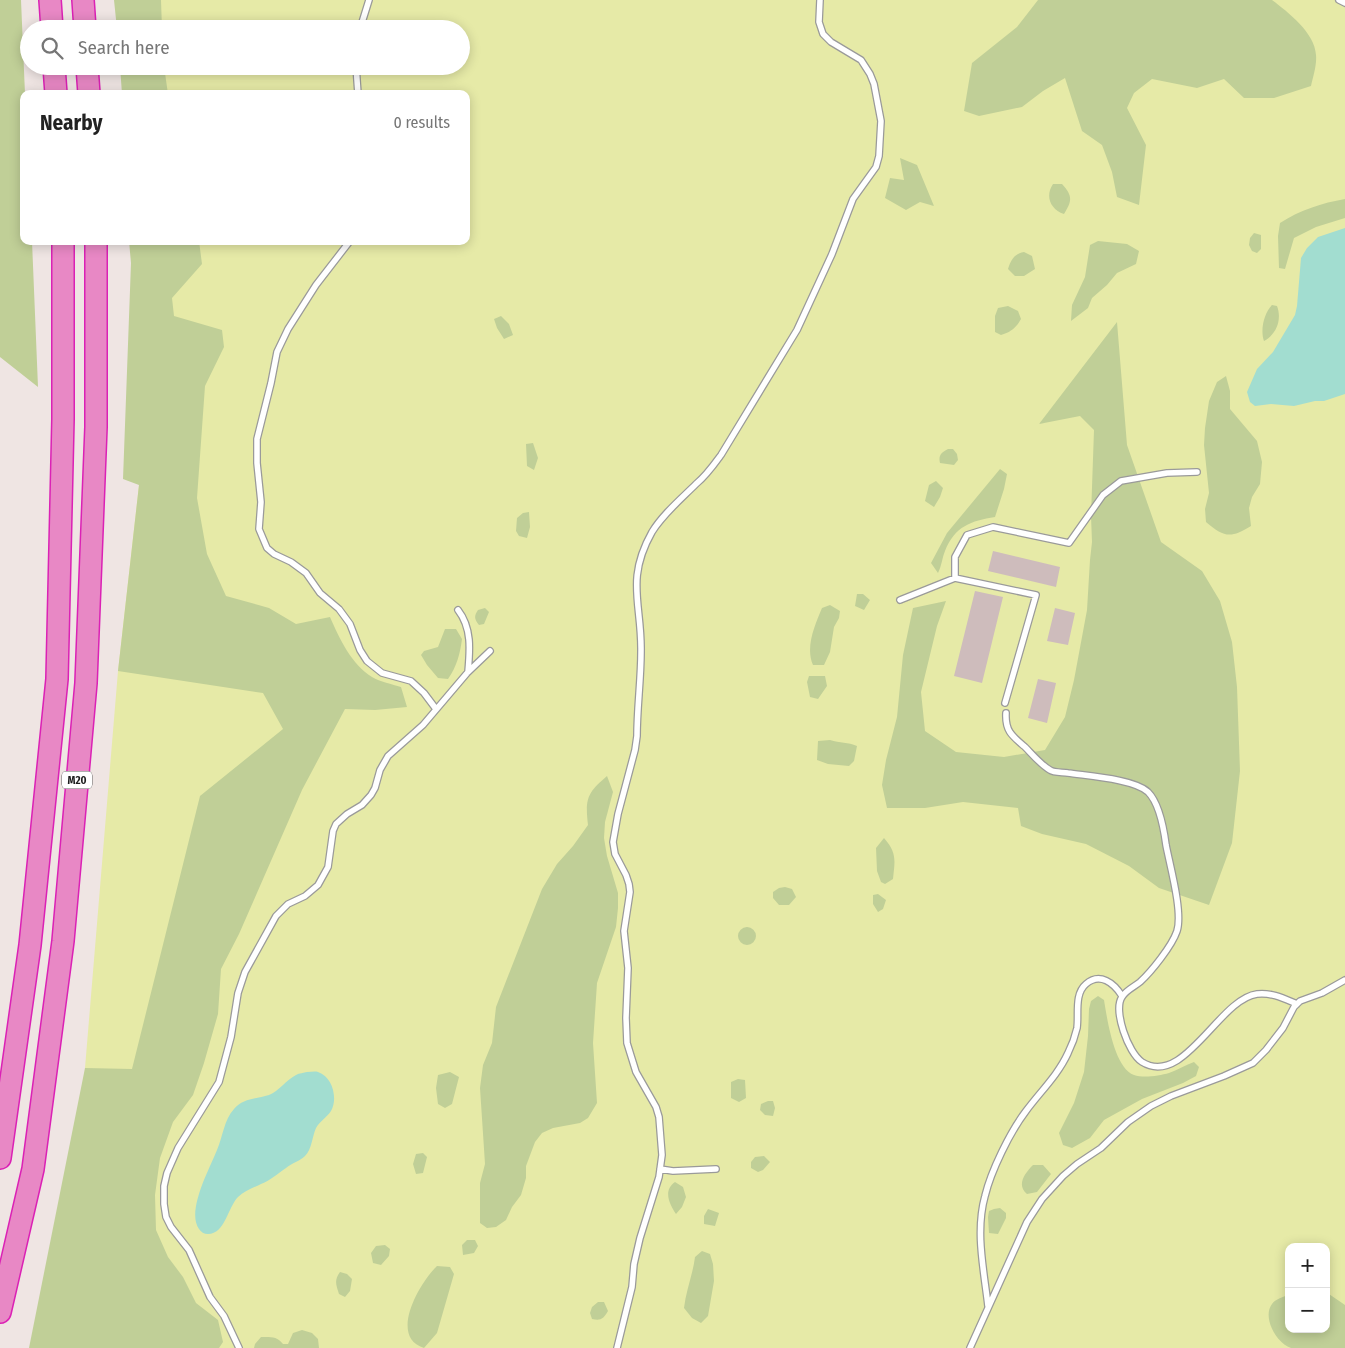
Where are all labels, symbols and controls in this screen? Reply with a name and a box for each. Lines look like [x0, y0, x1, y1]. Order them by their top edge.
search box [20, 20, 470, 75]
icon: search [38, 34, 66, 62]
text: Search here [78, 36, 170, 59]
text: Nearby [40, 110, 102, 136]
text: 0 results [393, 113, 450, 132]
road number: M20 [62, 772, 92, 788]
map controls [1285, 1243, 1330, 1333]
button: + [1285, 1243, 1330, 1288]
button: − [1285, 1288, 1330, 1333]

